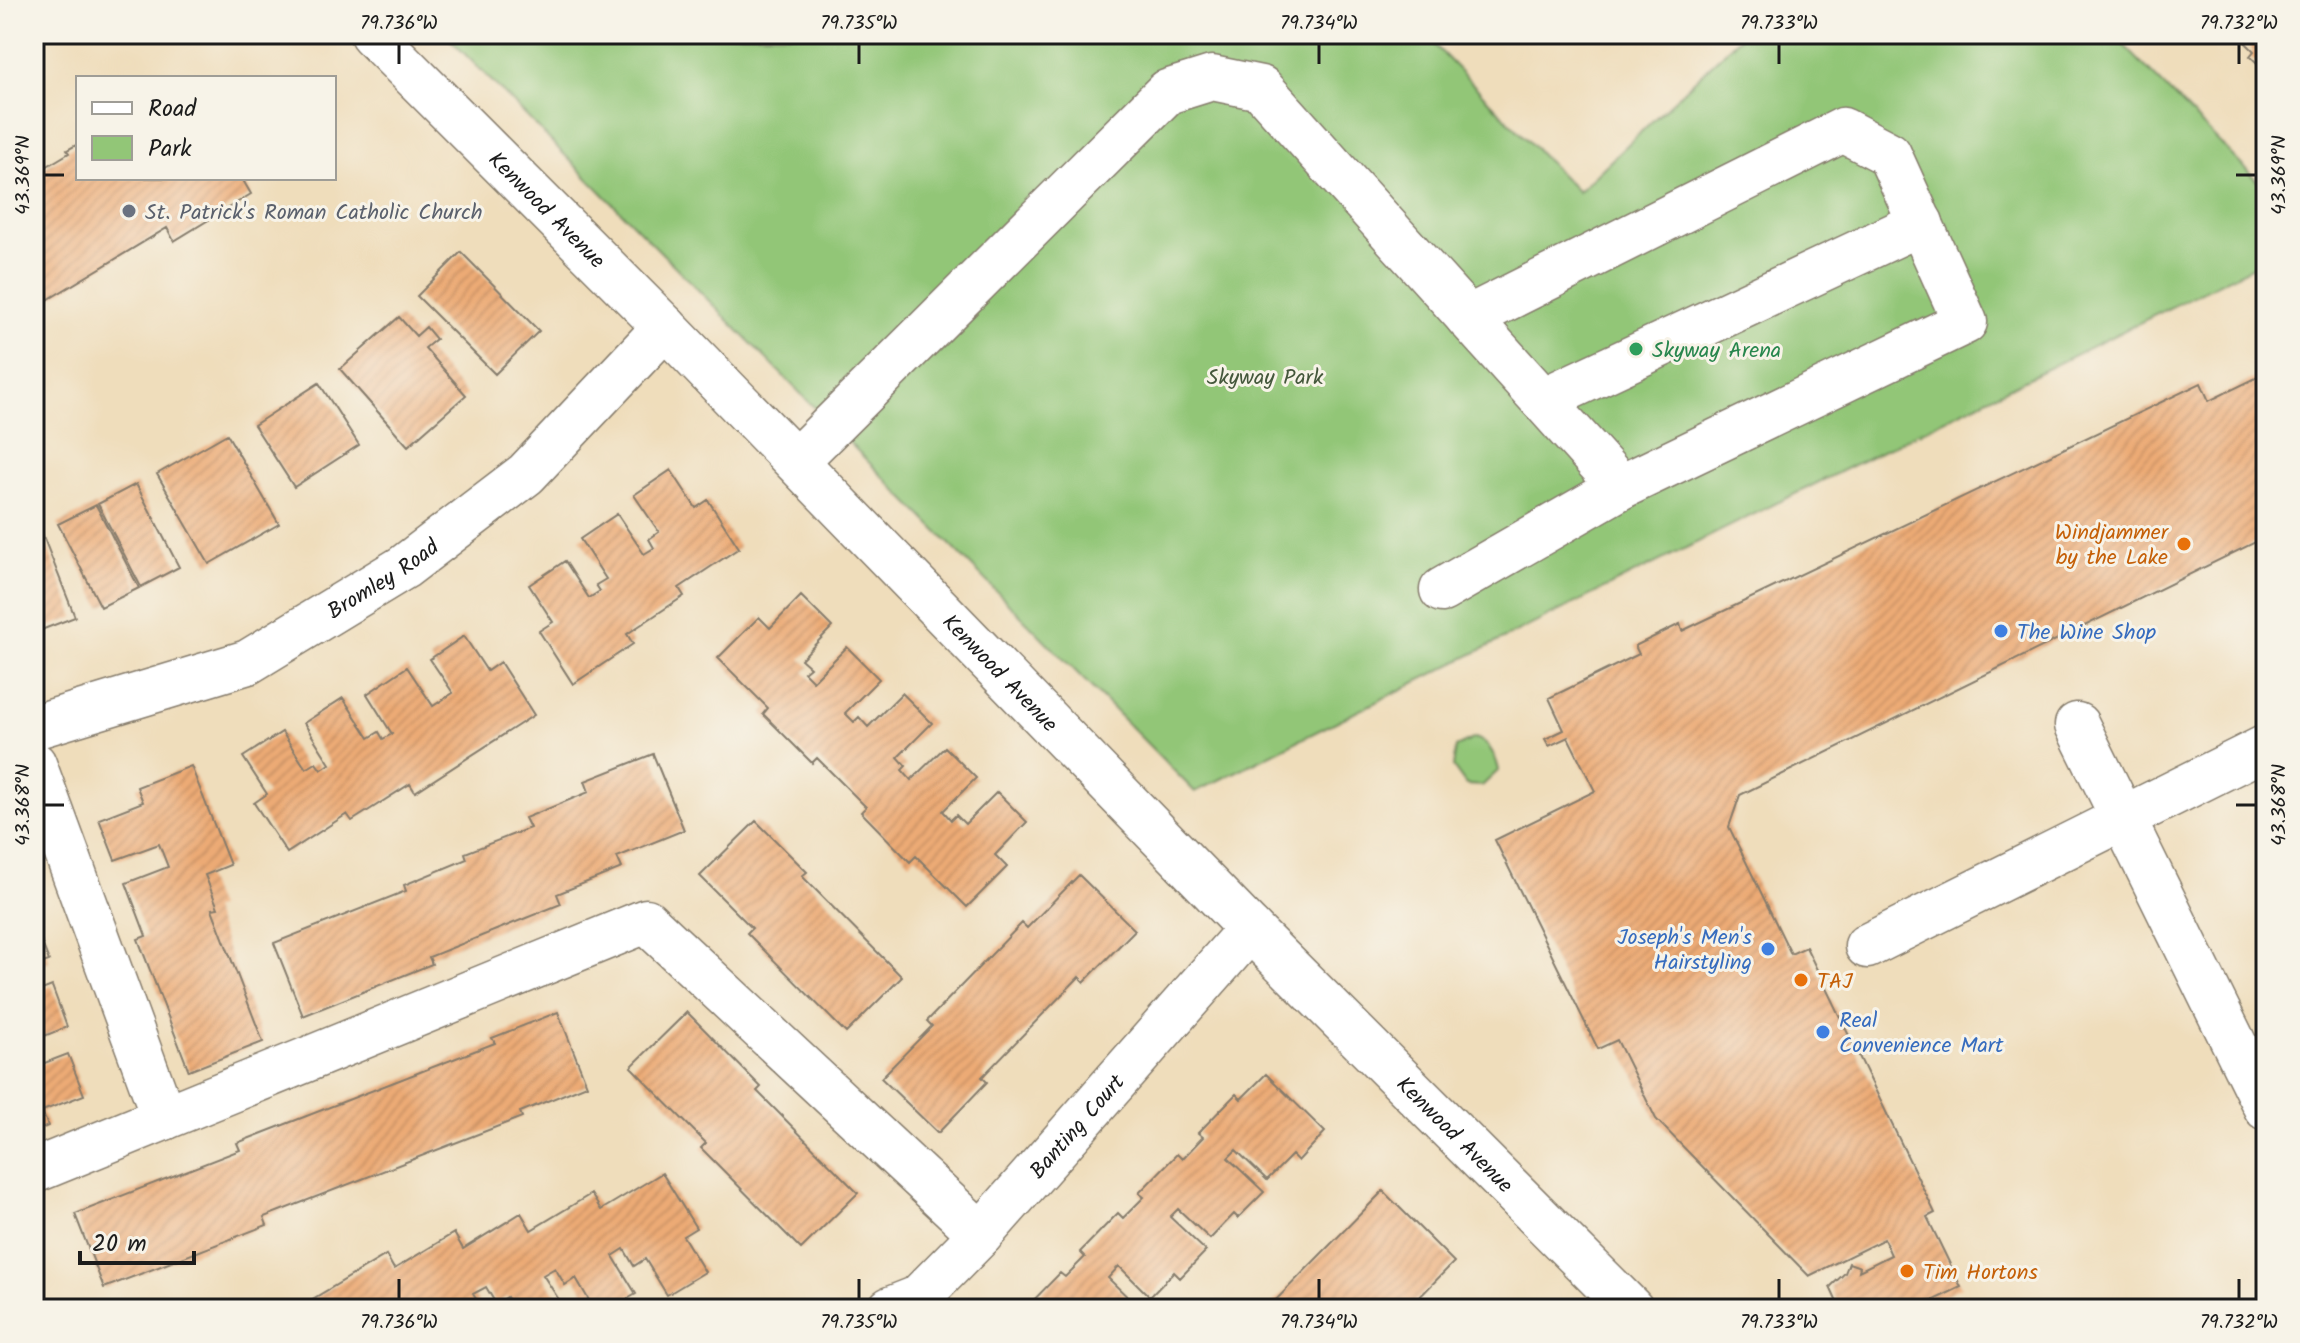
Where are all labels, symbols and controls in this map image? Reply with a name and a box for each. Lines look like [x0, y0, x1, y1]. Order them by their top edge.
text: 79.736°W [360, 8, 438, 40]
text: 79.735°W [820, 8, 898, 40]
text: 79.734°W [1280, 8, 1358, 40]
text: 79.733°W [1740, 8, 1818, 40]
text: 79.732°W [2200, 8, 2278, 40]
legend [76, 76, 336, 180]
text: Road [148, 90, 197, 129]
text: Park [148, 130, 192, 169]
text: 43.369°N [8, 135, 40, 215]
text: 43.369°N [2264, 135, 2296, 215]
street label: Kenwood Avenue [479, 144, 612, 278]
place label: St. Patrick's Roman Catholic Church [145, 196, 483, 231]
marker: St. Patrick's Roman Catholic Church [120, 202, 138, 220]
place label: Skyway Arena [1652, 334, 1781, 369]
marker: Skyway Arena [1627, 340, 1645, 358]
park label: Skyway Park [1207, 361, 1324, 396]
place label: Windjammer by the Lake [2055, 516, 2170, 576]
street label: Bromley Road [321, 531, 448, 630]
marker: Windjammer by the Lake [2175, 535, 2193, 553]
street label: Kenwood Avenue [933, 607, 1065, 742]
place label: The Wine Shop [2017, 616, 2157, 651]
marker: The Wine Shop [1992, 622, 2010, 640]
text: 43.368°N [8, 764, 40, 846]
text: 43.368°N [2264, 764, 2296, 846]
place label: Joseph's Men's Hairstyling [1617, 921, 1753, 981]
marker: Joseph's Men's Hairstyling [1759, 940, 1777, 958]
place label: TAJ [1817, 965, 1853, 1000]
marker: TAJ [1792, 971, 1810, 989]
place label: Real Convenience Mart [1839, 1004, 2004, 1064]
marker: Real Convenience Mart [1814, 1023, 1832, 1041]
street label: Banting Court [1022, 1067, 1135, 1188]
street label: Kenwood Avenue [1387, 1069, 1521, 1203]
scale bar [80, 1215, 194, 1265]
text: 20 m [92, 1225, 147, 1264]
place label: Tim Hortons [1923, 1256, 2039, 1291]
marker: Tim Hortons [1898, 1262, 1916, 1280]
text: 79.736°W [360, 1307, 438, 1339]
text: 79.735°W [820, 1307, 898, 1339]
text: 79.734°W [1280, 1307, 1358, 1339]
text: 79.733°W [1740, 1307, 1818, 1339]
text: 79.732°W [2200, 1307, 2278, 1339]

